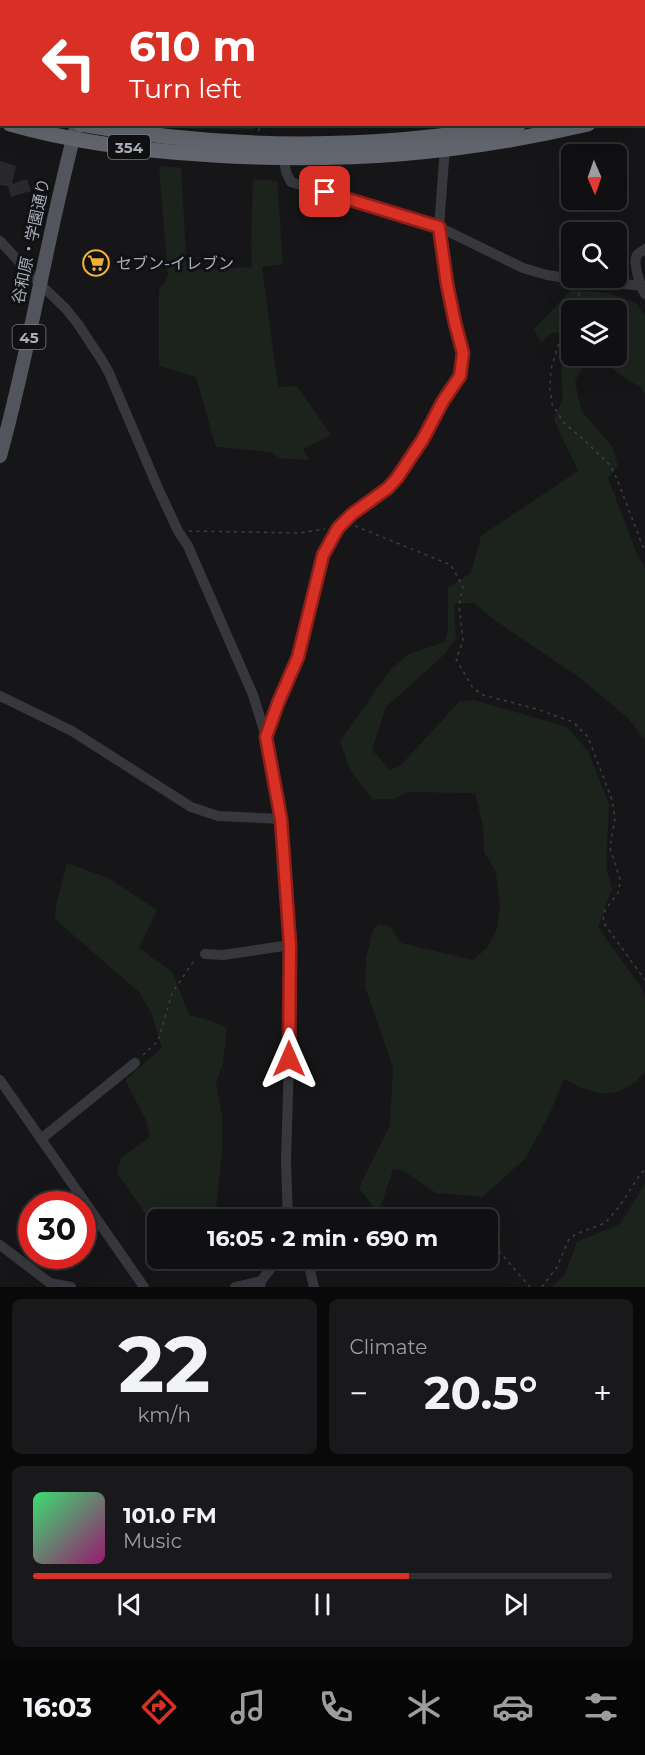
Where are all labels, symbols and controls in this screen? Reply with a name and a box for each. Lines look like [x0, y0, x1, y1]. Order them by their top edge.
text: 610 m [129, 20, 257, 72]
icon: left [30, 24, 108, 102]
text: Turn left [129, 72, 242, 105]
road number: 354 [108, 135, 150, 159]
north arrow [561, 144, 627, 210]
map controls [561, 144, 627, 366]
pin [299, 166, 350, 217]
icon: arrive [308, 175, 341, 208]
street label: 谷和原・学園通り [8, 176, 54, 306]
button: search [561, 222, 627, 288]
supermarket icon: セブン-イレブン [81, 248, 111, 278]
place label: セブン-イレブン [116, 254, 234, 273]
button: layers [561, 300, 627, 366]
road number: 45 [12, 325, 46, 349]
position arrow [257, 1027, 321, 1091]
speed limit sign: 30 [18, 1191, 96, 1269]
text: 16:05 · 2 min · 690 m [207, 1225, 438, 1252]
text: 22 [118, 1316, 210, 1412]
text: Climate [350, 1335, 427, 1359]
text: 20.5° [424, 1365, 538, 1420]
text: − [350, 1373, 368, 1413]
text: + [593, 1373, 612, 1413]
text: km/h [138, 1403, 191, 1427]
text: 101.0 FM [123, 1502, 217, 1529]
text: Music [123, 1529, 182, 1553]
icon: previous [113, 1588, 146, 1621]
icon: pause [306, 1588, 339, 1621]
icon: next [499, 1588, 532, 1621]
icon: directions [138, 1686, 180, 1728]
icon: music [227, 1686, 269, 1728]
icon: phone [315, 1686, 357, 1728]
icon: climate [403, 1686, 445, 1728]
icon: car [492, 1686, 534, 1728]
icon: filters [580, 1686, 622, 1728]
text: 16:03 [23, 1691, 92, 1724]

